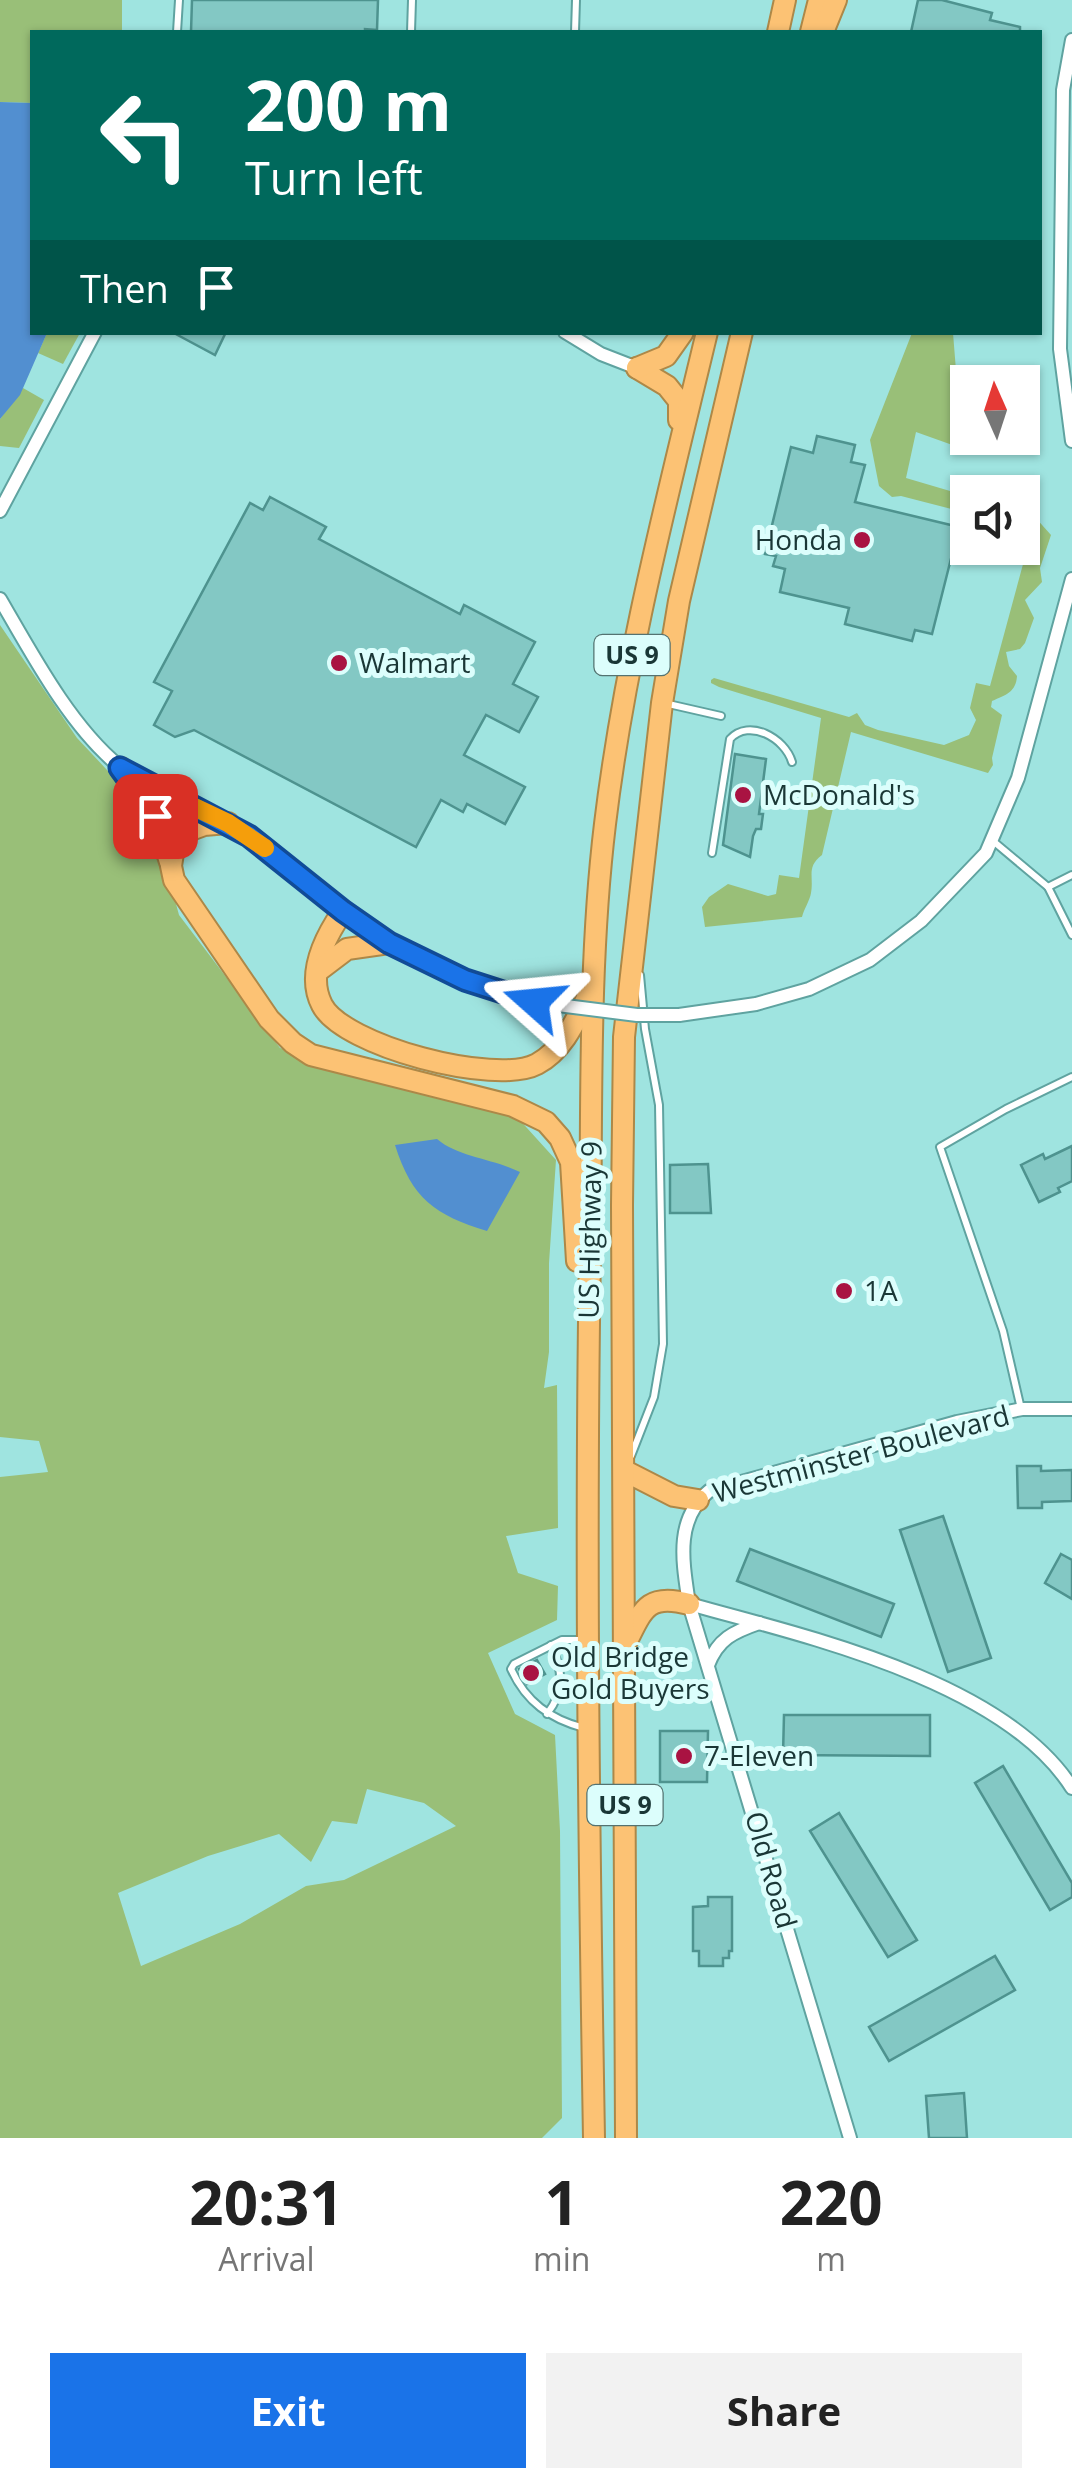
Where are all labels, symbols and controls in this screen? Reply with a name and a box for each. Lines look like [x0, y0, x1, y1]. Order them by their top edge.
text: 200 m [245, 56, 452, 152]
icon: left [80, 70, 210, 200]
text: Turn left [245, 147, 423, 208]
icon: arrive [189, 260, 244, 315]
text: Then [80, 262, 169, 314]
north arrow [950, 365, 1040, 455]
map controls [950, 365, 1040, 565]
button: sound [950, 475, 1040, 565]
place label: Honda [755, 520, 842, 558]
marker: Honda [851, 529, 873, 551]
road number: US 9 [594, 635, 670, 675]
place label: Walmart [359, 643, 470, 681]
marker: Walmart [328, 652, 350, 674]
pin [113, 774, 198, 859]
place label: McDonald's [763, 775, 915, 813]
marker: McDonald's [732, 784, 754, 806]
icon: arrive [128, 789, 183, 844]
position arrow [482, 950, 586, 1054]
street label: US Highway 9 [568, 1141, 610, 1319]
place label: 1A [864, 1271, 898, 1309]
marker: 1A [833, 1280, 855, 1302]
street label: Westminster Boulevard [708, 1395, 1013, 1511]
place label: Old Bridge Gold Buyers [551, 1637, 709, 1707]
marker: Old Bridge Gold Buyers [520, 1662, 542, 1684]
place label: 7-Eleven [704, 1736, 814, 1774]
marker: 7-Eleven [673, 1745, 695, 1767]
road number: US 9 [588, 1785, 662, 1825]
street label: Old Road [737, 1807, 807, 1933]
text: 20:31 [189, 2161, 344, 2243]
text: 1 [545, 2161, 579, 2243]
text: 220 [780, 2161, 883, 2243]
text: Arrival [218, 2237, 315, 2280]
text: min [533, 2237, 590, 2280]
text: m [816, 2237, 846, 2280]
button: Exit [50, 2353, 526, 2468]
button: Share [546, 2353, 1022, 2468]

